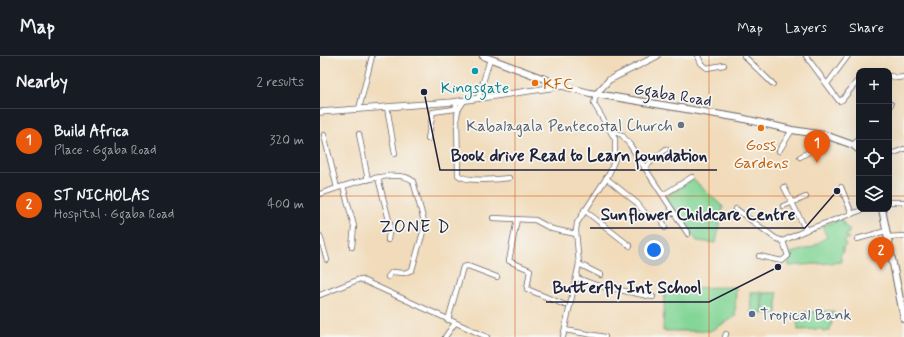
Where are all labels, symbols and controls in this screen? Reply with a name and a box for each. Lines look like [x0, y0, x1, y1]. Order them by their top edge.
text: Map [20, 15, 55, 40]
text: Map [737, 19, 763, 37]
text: Layers [785, 19, 827, 37]
text: Share [849, 19, 884, 37]
marker: Kingsgate [470, 66, 480, 76]
map controls [856, 68, 892, 212]
button: + [856, 68, 892, 104]
text: Nearby [16, 71, 68, 93]
text: 2 results [257, 74, 304, 91]
place label: KFC [543, 74, 573, 95]
place label: Kingsgate [441, 78, 509, 100]
marker: KFC [530, 78, 540, 88]
street label: Ggaba Road [632, 79, 713, 113]
button: − [856, 104, 892, 140]
place label: Kabalagala Pentecostal Church [466, 116, 673, 137]
marker: Kabalagala Pentecostal Church [676, 120, 686, 130]
text: Build Africa [54, 122, 129, 142]
marker: Goss Gardens [756, 123, 766, 133]
pin: 1 [804, 130, 830, 163]
text: 1 [26, 132, 32, 149]
text: 320 m [270, 132, 304, 149]
place label: Goss Gardens [733, 135, 789, 174]
button: locate [856, 140, 892, 176]
callout: Book drive Read to Learn foundation [440, 141, 717, 170]
text: Place · Ggaba Road [54, 142, 157, 159]
text: Book drive Read to Learn foundation [451, 145, 708, 170]
button: layers [856, 176, 892, 212]
text: ST NICHOLAS [54, 186, 150, 206]
text: 2 [26, 196, 32, 213]
text: 400 m [267, 196, 304, 213]
callout: Sunflower Childcare Centre [590, 199, 805, 228]
text: Sunflower Childcare Centre [601, 204, 796, 226]
text: Hospital · Ggaba Road [54, 206, 174, 223]
district label: ZONE D [379, 215, 451, 239]
pin: 2 [868, 237, 894, 270]
your location [644, 240, 664, 260]
callout: Butterfly Int School [546, 273, 709, 302]
text: Butterfly Int School [552, 277, 702, 300]
place label: Tropical Bank [760, 305, 851, 326]
marker: Tropical Bank [747, 309, 757, 319]

